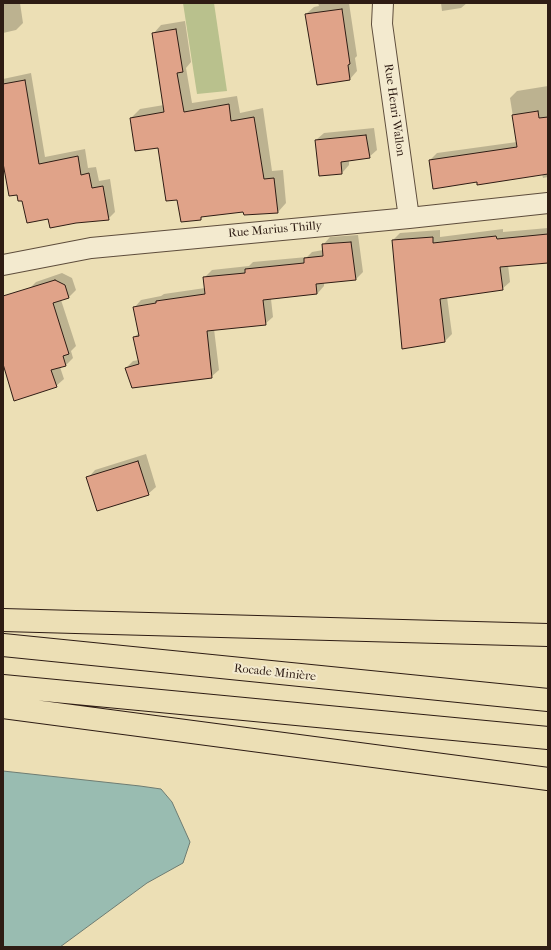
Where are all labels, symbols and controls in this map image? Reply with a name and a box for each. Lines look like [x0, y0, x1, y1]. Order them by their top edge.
street label: Rue Henri Wallon [380, 63, 408, 157]
street label: Rue Marius Thilly [228, 219, 322, 241]
street label: Rocade Minière [233, 662, 317, 684]

